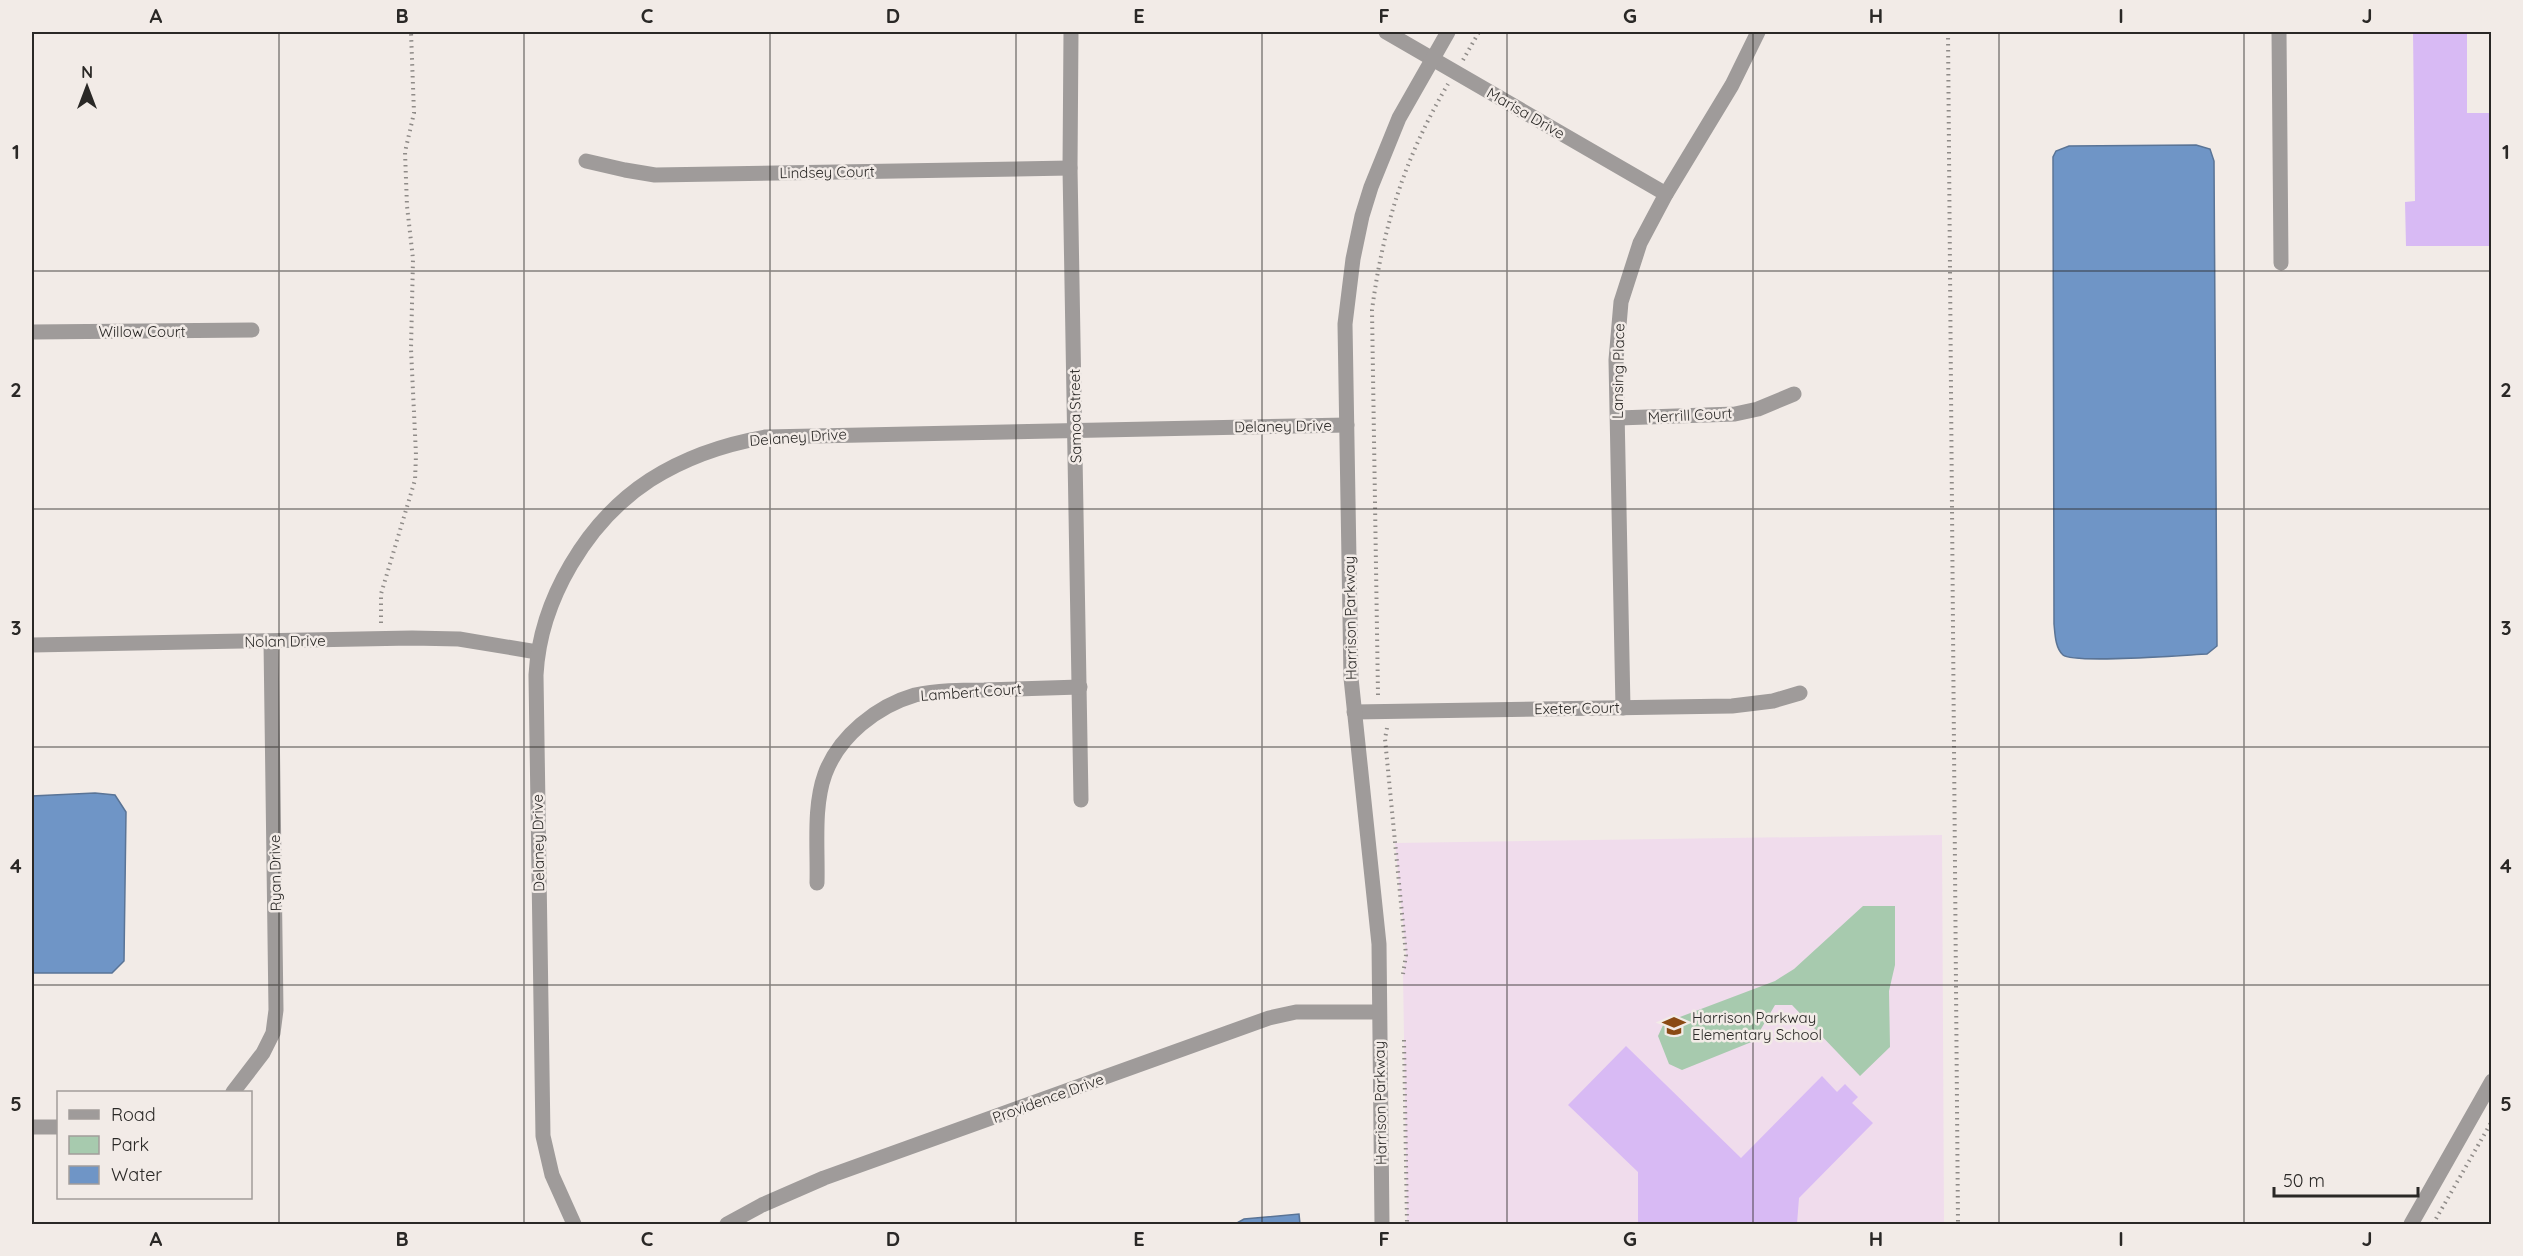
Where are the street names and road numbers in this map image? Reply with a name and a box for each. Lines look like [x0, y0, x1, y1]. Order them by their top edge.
street label: Marisa Drive [1484, 83, 1568, 143]
street label: Lindsey Court [779, 162, 875, 182]
street label: Willow Court [98, 322, 186, 341]
street label: Lansing Place [1608, 323, 1628, 419]
street label: Samoa Street [1065, 369, 1085, 463]
street label: Merrill Court [1647, 403, 1733, 427]
street label: Delaney Drive [1234, 416, 1332, 436]
street label: Delaney Drive [749, 424, 847, 450]
street label: Harrison Parkway [1339, 556, 1361, 680]
street label: Nolan Drive [244, 631, 326, 651]
street label: Lambert Court [920, 679, 1022, 705]
street label: Exeter Court [1534, 698, 1620, 718]
street label: Delaney Drive [528, 794, 548, 892]
street label: Ryan Drive [265, 835, 285, 911]
street label: Harrison Parkway [1369, 1041, 1391, 1165]
street label: Providence Drive [990, 1069, 1106, 1127]

